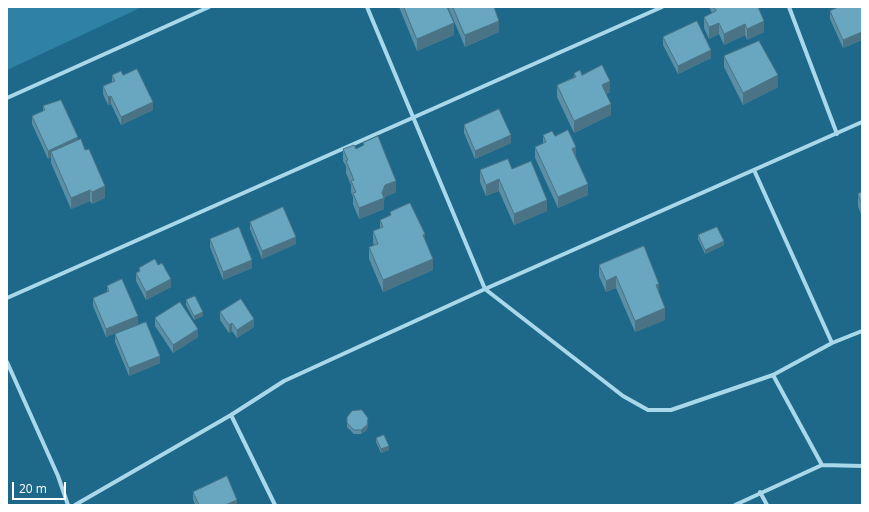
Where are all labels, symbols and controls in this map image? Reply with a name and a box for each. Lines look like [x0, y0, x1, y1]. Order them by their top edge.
scale bar [14, 474, 68, 500]
text: 20 m [19, 480, 47, 497]

